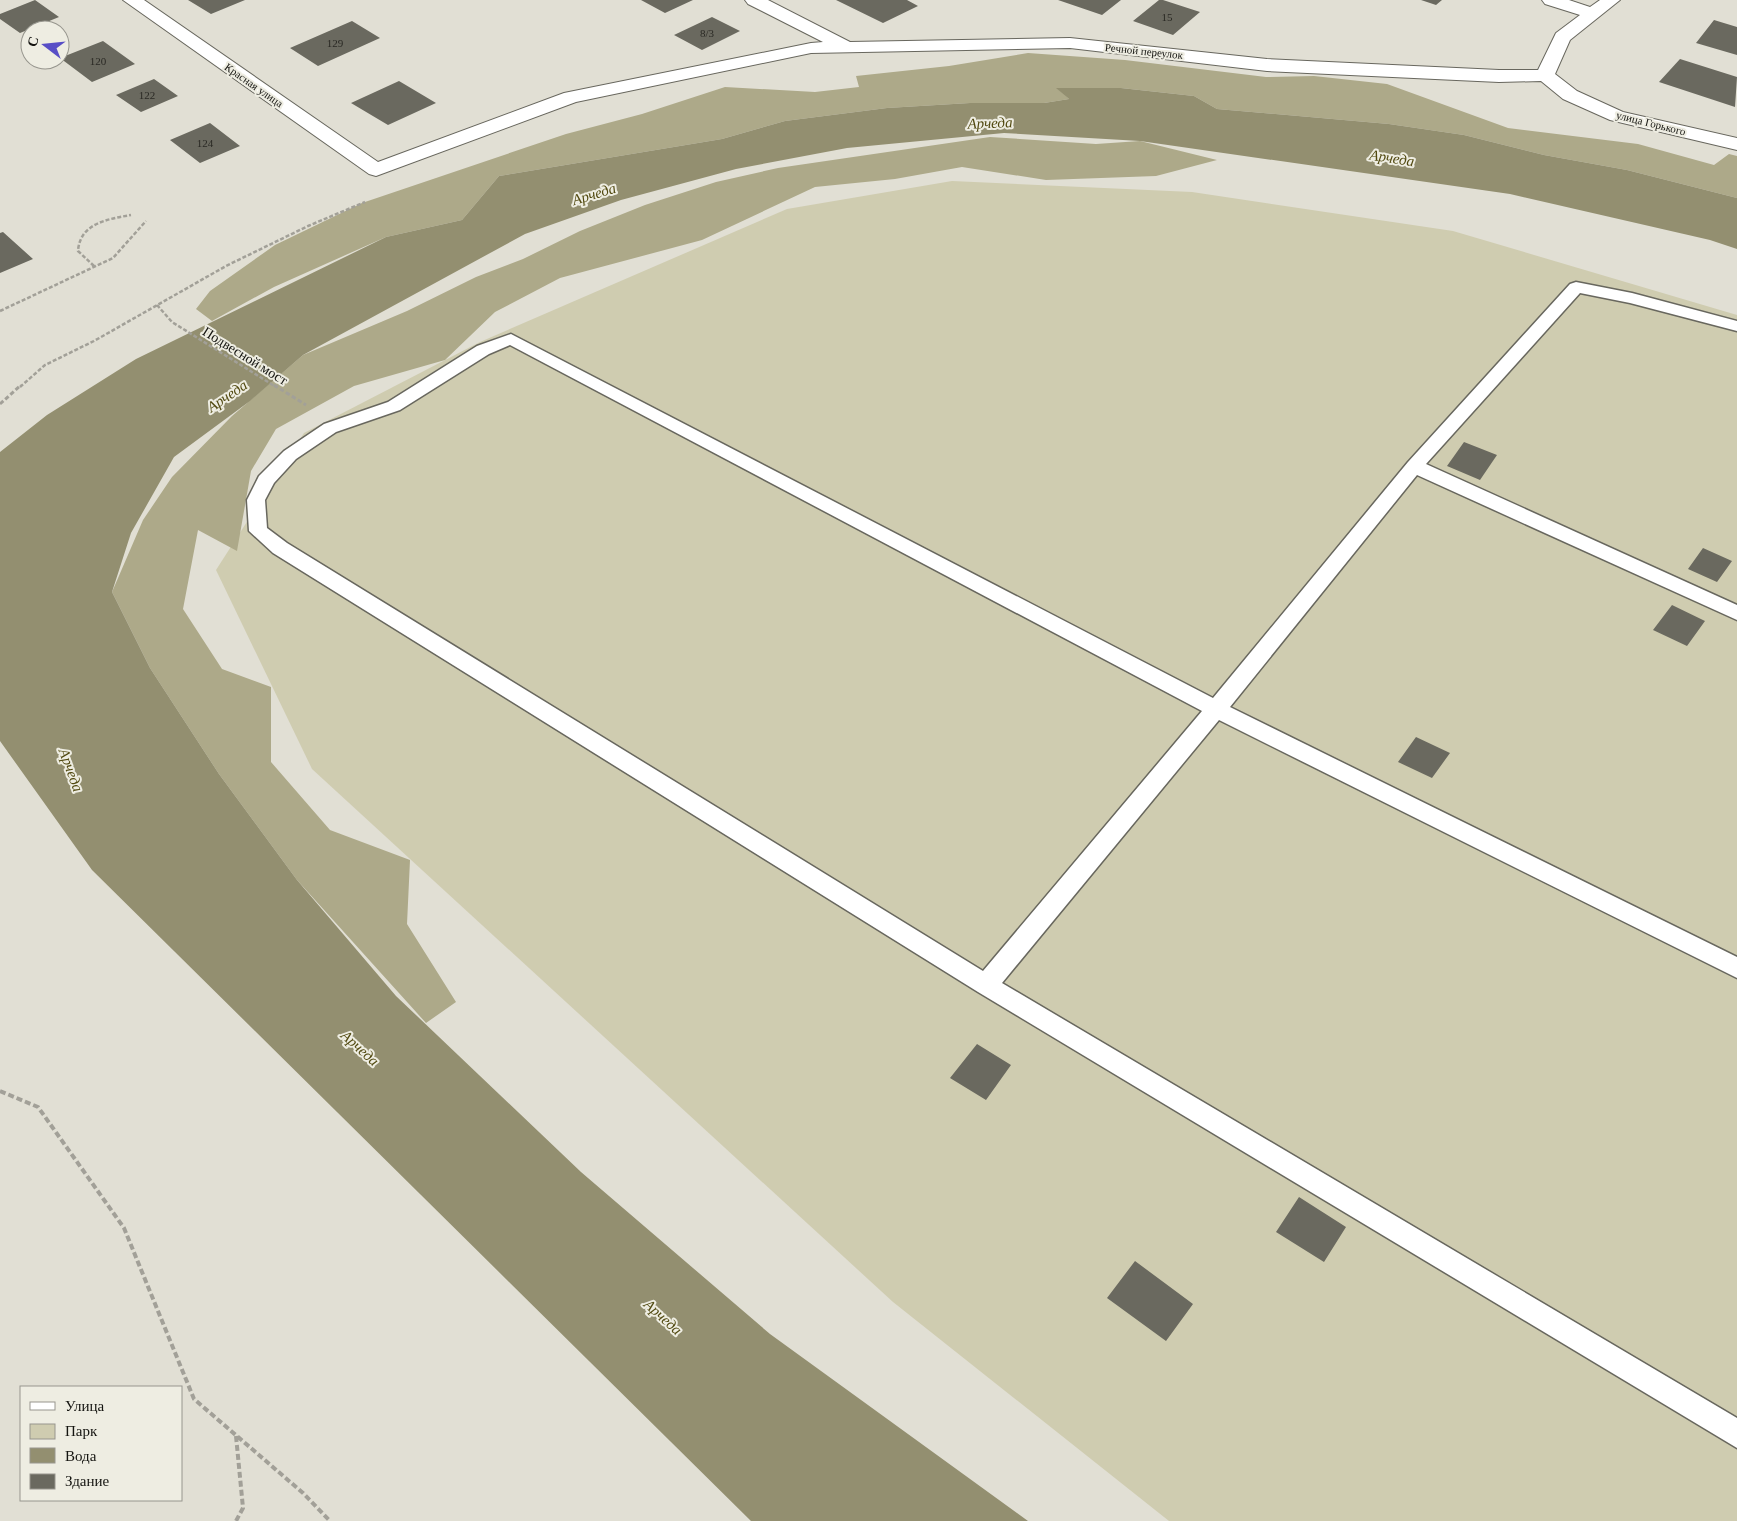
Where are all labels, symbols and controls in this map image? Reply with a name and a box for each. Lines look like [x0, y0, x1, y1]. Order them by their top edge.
house number: 15 [1162, 11, 1173, 23]
north arrow [20, 20, 70, 70]
house number: 8/3 [700, 27, 715, 39]
text: С [24, 35, 42, 48]
house number: 129 [327, 37, 344, 49]
street label: Речной переулок [1104, 41, 1184, 61]
house number: 120 [90, 55, 107, 67]
street label: Красная улица [223, 60, 286, 110]
house number: 122 [139, 89, 155, 101]
street label: улица Горького [1615, 109, 1688, 138]
water label: Арчеда [966, 114, 1013, 132]
house number: 124 [197, 137, 214, 149]
water label: Арчеда [1368, 146, 1415, 169]
water label: Арчеда [569, 180, 618, 209]
street label: Подвесной мост [200, 324, 290, 388]
water label: Арчеда [203, 377, 250, 416]
water label: Арчеда [55, 745, 86, 794]
water label: Арчеда [337, 1026, 382, 1069]
water label: Арчеда [640, 1295, 685, 1338]
legend [20, 1386, 182, 1501]
text: Улица [65, 1398, 104, 1414]
text: Парк [65, 1423, 98, 1439]
text: Вода [65, 1448, 97, 1464]
text: Здание [65, 1473, 109, 1489]

